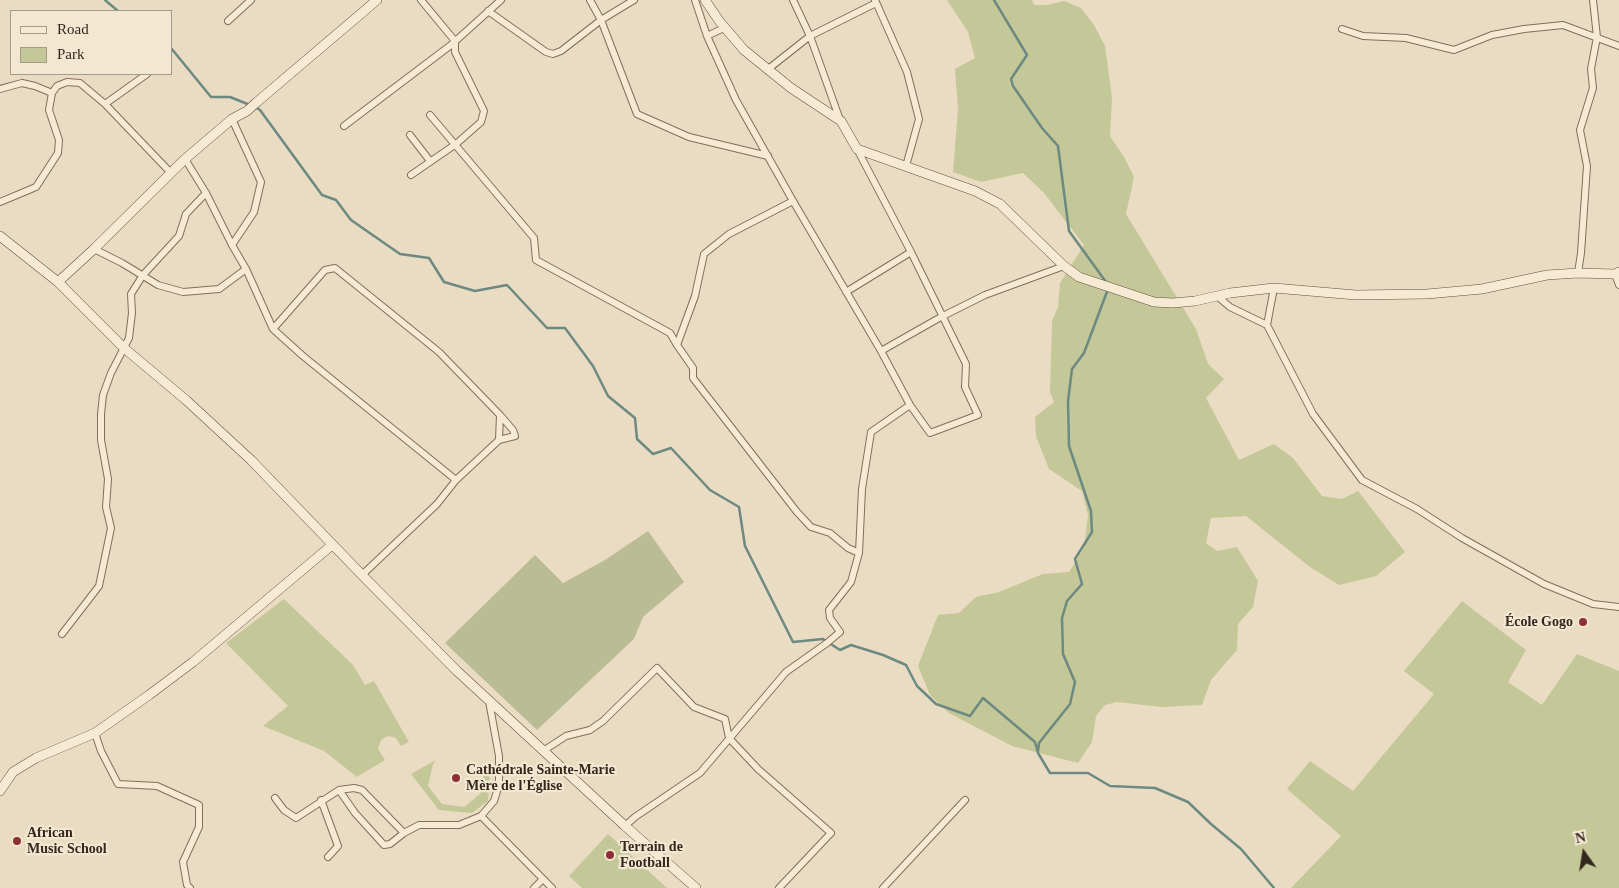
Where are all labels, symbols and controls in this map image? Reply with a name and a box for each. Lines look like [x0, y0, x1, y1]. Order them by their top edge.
legend [10, 10, 172, 75]
text: Road [57, 21, 89, 37]
text: Park [57, 46, 85, 62]
place label: École Gogo [1505, 614, 1573, 630]
marker: École Gogo [1577, 616, 1589, 628]
place label: Cathédrale Sainte-Marie Mère de l'Église [466, 762, 615, 794]
marker: Cathédrale Sainte-Marie Mère de l'Église [450, 772, 462, 784]
place label: African Music School [27, 825, 107, 858]
north arrow [1559, 828, 1609, 878]
text: N [1574, 829, 1587, 846]
marker: African Music School [11, 835, 23, 847]
place label: Terrain de Football [620, 839, 683, 872]
marker: Terrain de Football [604, 849, 616, 861]

